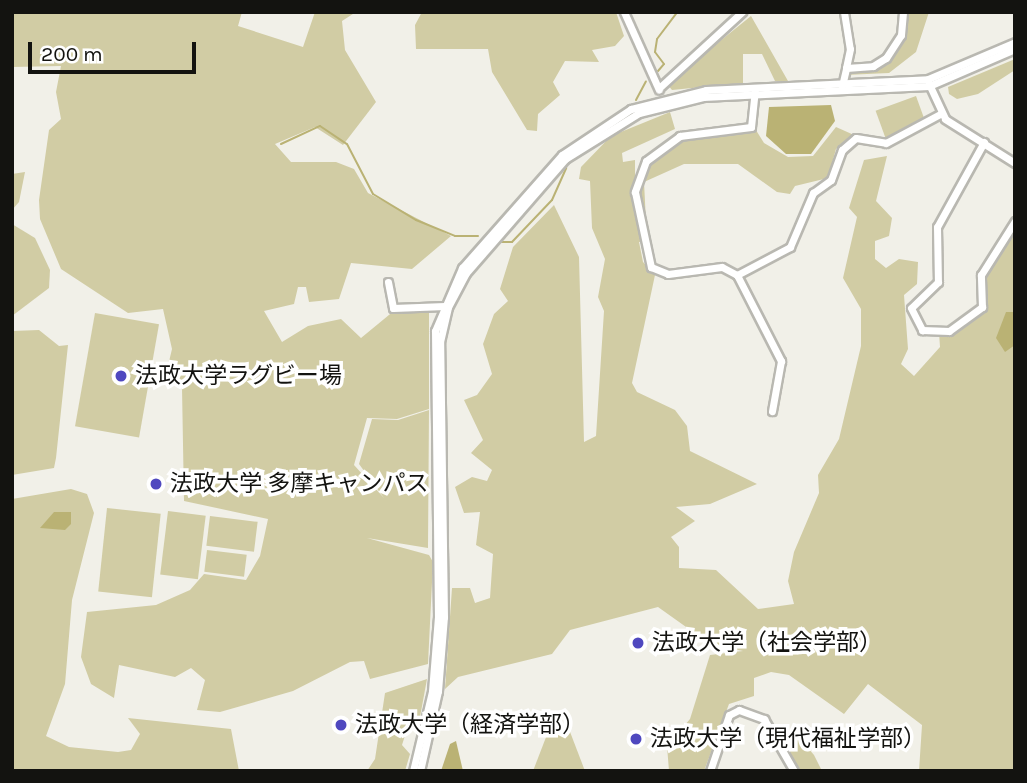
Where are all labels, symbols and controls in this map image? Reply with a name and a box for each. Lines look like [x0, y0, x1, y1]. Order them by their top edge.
scale bar [32, 28, 200, 72]
text: 200 m [41, 42, 103, 66]
place label: 法政大学ラグビー場 [135, 362, 342, 390]
marker: 法政大学ラグビー場 [113, 368, 129, 384]
place label: 法政大学 多摩キャンパス [170, 470, 428, 498]
marker: 法政大学 多摩キャンパス [148, 476, 164, 492]
place label: 法政大学（社会学部） [652, 629, 882, 657]
marker: 法政大学（社会学部） [630, 635, 646, 651]
place label: 法政大学（経済学部） [355, 711, 585, 739]
marker: 法政大学（経済学部） [333, 717, 349, 733]
place label: 法政大学（現代福祉学部） [650, 725, 926, 753]
marker: 法政大学（現代福祉学部） [628, 731, 644, 747]

